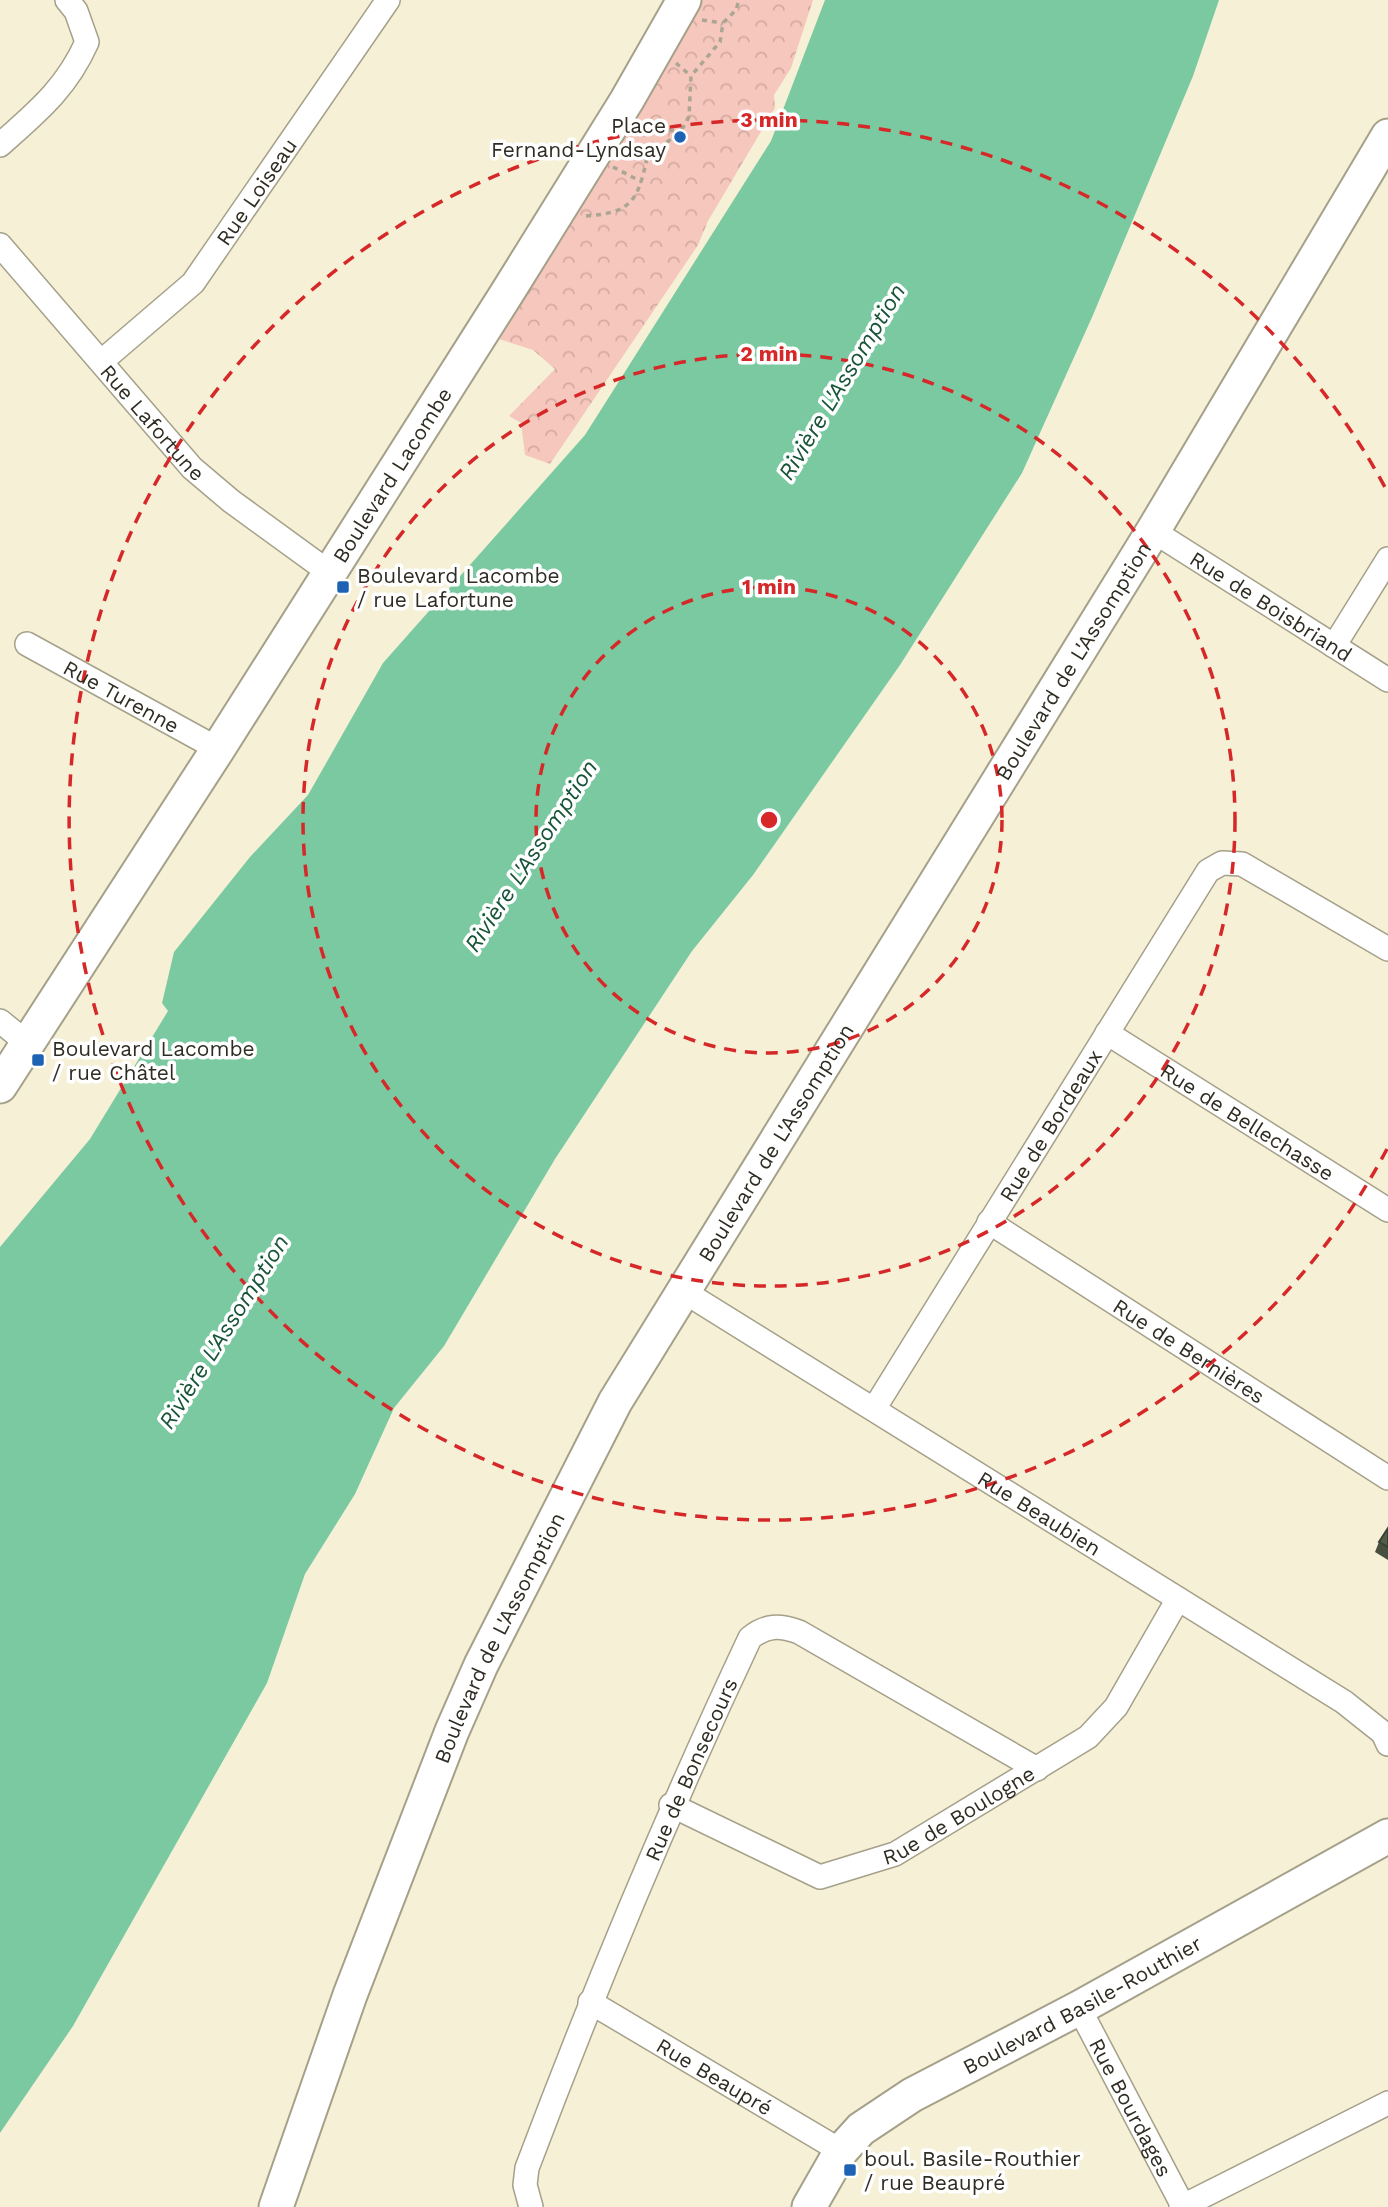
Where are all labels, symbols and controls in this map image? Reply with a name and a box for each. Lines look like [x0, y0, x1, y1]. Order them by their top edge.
text: 3 min [740, 107, 798, 132]
place label: Place Fernand-Lyndsay [491, 113, 666, 162]
marker: Place Fernand-Lyndsay [672, 129, 688, 145]
street label: Rue Loiseau [210, 133, 302, 250]
water label: Rivière L'Assomption [773, 279, 911, 485]
text: 2 min [740, 341, 798, 366]
street label: Rue Lafortune [96, 359, 210, 486]
street label: Boulevard Lacombe [327, 382, 457, 567]
street label: Boulevard de L'Assomption [990, 537, 1156, 785]
street label: Rue de Boisbriand [1186, 545, 1357, 667]
place label: Boulevard Lacombe / rue Lafortune [357, 563, 560, 612]
text: 1 min [742, 574, 796, 599]
marker: Boulevard Lacombe / rue Lafortune [335, 579, 351, 595]
street label: Rue Turenne [59, 654, 184, 738]
water label: Rivière L'Assomption [459, 755, 603, 957]
centre of rings [757, 808, 781, 832]
street label: Boulevard de L'Assomption [692, 1019, 858, 1266]
place label: Boulevard Lacombe / rue Châtel [52, 1036, 255, 1085]
street label: Rue de Bordeaux [994, 1045, 1107, 1206]
marker: Boulevard Lacombe / rue Châtel [30, 1052, 46, 1068]
street label: Rue de Bellechasse [1156, 1058, 1339, 1185]
water label: Rivière L'Assomption [153, 1230, 295, 1434]
street label: Rue de Bernières [1109, 1293, 1270, 1408]
street label: Rue Beaubien [973, 1465, 1106, 1561]
street label: Boulevard de L'Assomption [428, 1508, 569, 1767]
street label: Rue de Bonsecours [639, 1674, 742, 1865]
street label: Rue de Boulogne [879, 1760, 1039, 1870]
street label: Boulevard Basile-Routhier [958, 1930, 1206, 2079]
street label: Rue Beaupré [652, 2032, 777, 2120]
street label: Rue Bourdages [1084, 2034, 1178, 2181]
place label: boul. Basile-Routhier / rue Beaupré [864, 2146, 1081, 2195]
marker: boul. Basile-Routhier / rue Beaupré [842, 2162, 858, 2178]

